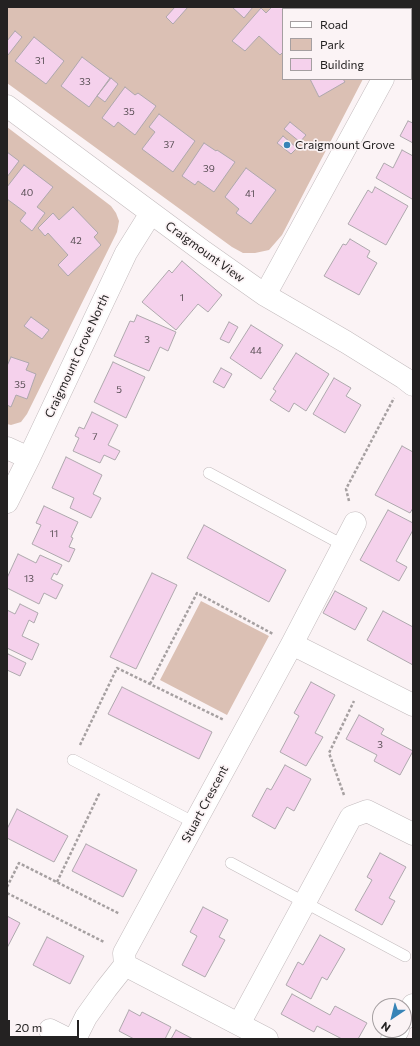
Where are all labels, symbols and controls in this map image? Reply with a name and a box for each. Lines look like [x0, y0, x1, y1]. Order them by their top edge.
legend [282, 8, 412, 80]
text: Road [320, 17, 348, 31]
text: Park [320, 37, 345, 51]
house number: 31 [35, 55, 45, 67]
text: Building [320, 57, 364, 71]
house number: 33 [79, 76, 91, 88]
house number: 35 [123, 106, 135, 118]
place label: Craigmount Grove [295, 138, 395, 152]
house number: 37 [164, 139, 174, 151]
marker: Craigmount Grove [282, 140, 292, 150]
house number: 39 [203, 163, 215, 175]
house number: 40 [21, 187, 33, 199]
house number: 41 [245, 188, 255, 200]
street label: Craigmount View [163, 218, 247, 286]
house number: 42 [70, 235, 82, 247]
street label: Craigmount Grove North [42, 292, 112, 420]
house number: 1 [180, 292, 184, 304]
house number: 3 [144, 334, 150, 346]
house number: 44 [250, 345, 262, 357]
house number: 35 [14, 379, 26, 391]
house number: 5 [116, 384, 122, 396]
house number: 7 [92, 431, 98, 443]
house number: 11 [50, 528, 58, 540]
house number: 13 [24, 573, 34, 585]
house number: 3 [377, 739, 383, 751]
street label: Stuart Crescent [179, 763, 231, 845]
north arrow [372, 998, 412, 1038]
scale bar [10, 1012, 81, 1038]
text: 20 m [15, 1020, 42, 1034]
text: N [378, 1020, 393, 1035]

